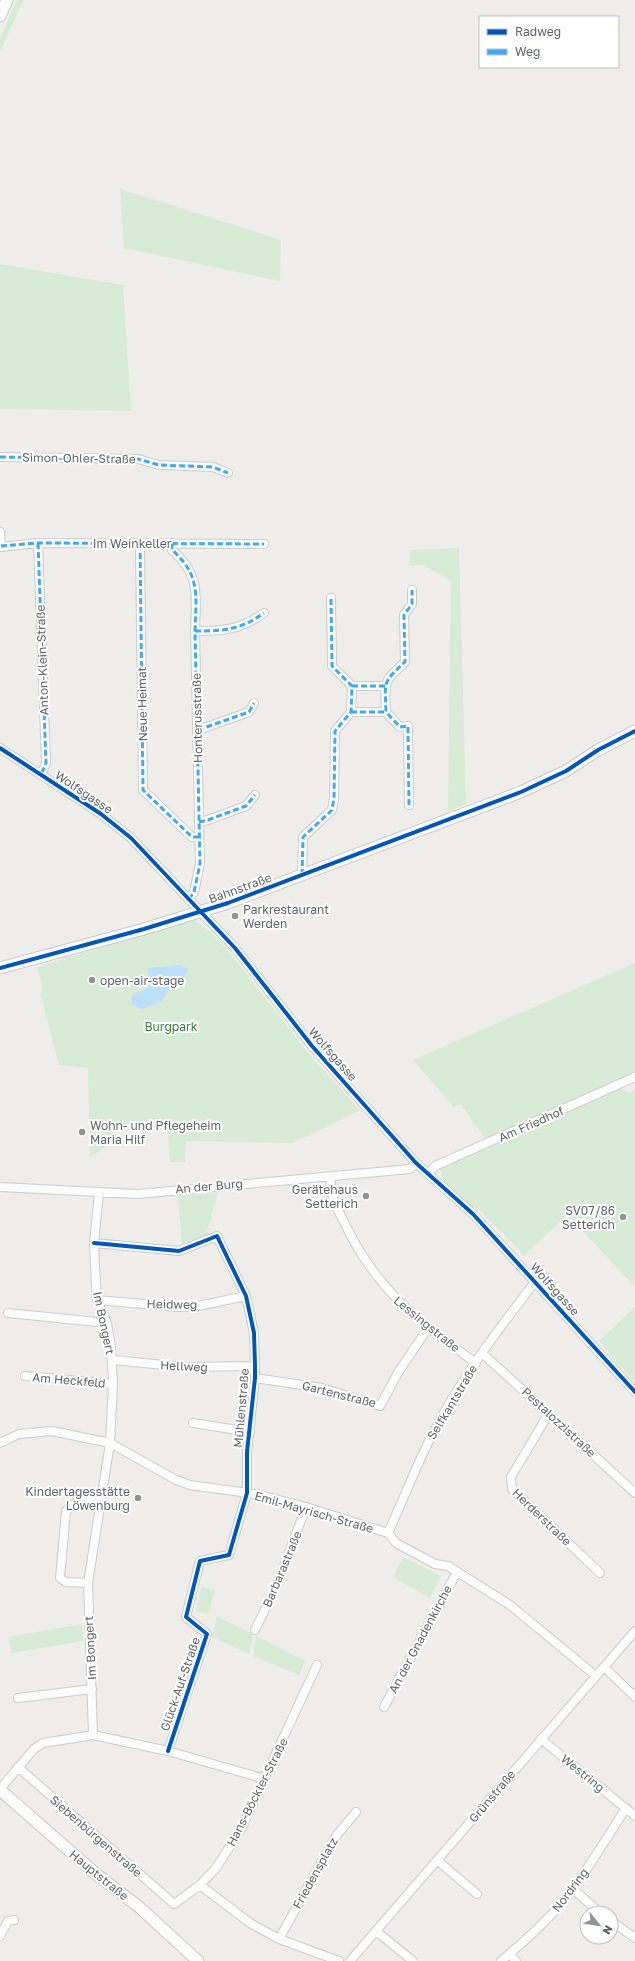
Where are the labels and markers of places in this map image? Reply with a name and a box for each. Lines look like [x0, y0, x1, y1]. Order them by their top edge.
place label: Parkrestaurant Werden [243, 902, 329, 931]
marker: Parkrestaurant Werden [230, 911, 240, 921]
place label: open-air-stage [100, 973, 184, 988]
marker: open-air-stage [87, 975, 97, 985]
place label: Wohn- und Pflegeheim Maria Hilf [90, 1118, 221, 1147]
marker: Wohn- und Pflegeheim Maria Hilf [77, 1127, 87, 1137]
place label: Gerätehaus Setterich [292, 1182, 358, 1211]
marker: Gerätehaus Setterich [361, 1191, 371, 1201]
place label: SV07/86 Setterich [562, 1203, 615, 1232]
marker: SV07/86 Setterich [618, 1212, 628, 1222]
place label: Kindertagesstätte Löwenburg [25, 1484, 130, 1513]
marker: Kindertagesstätte Löwenburg [133, 1493, 143, 1503]

